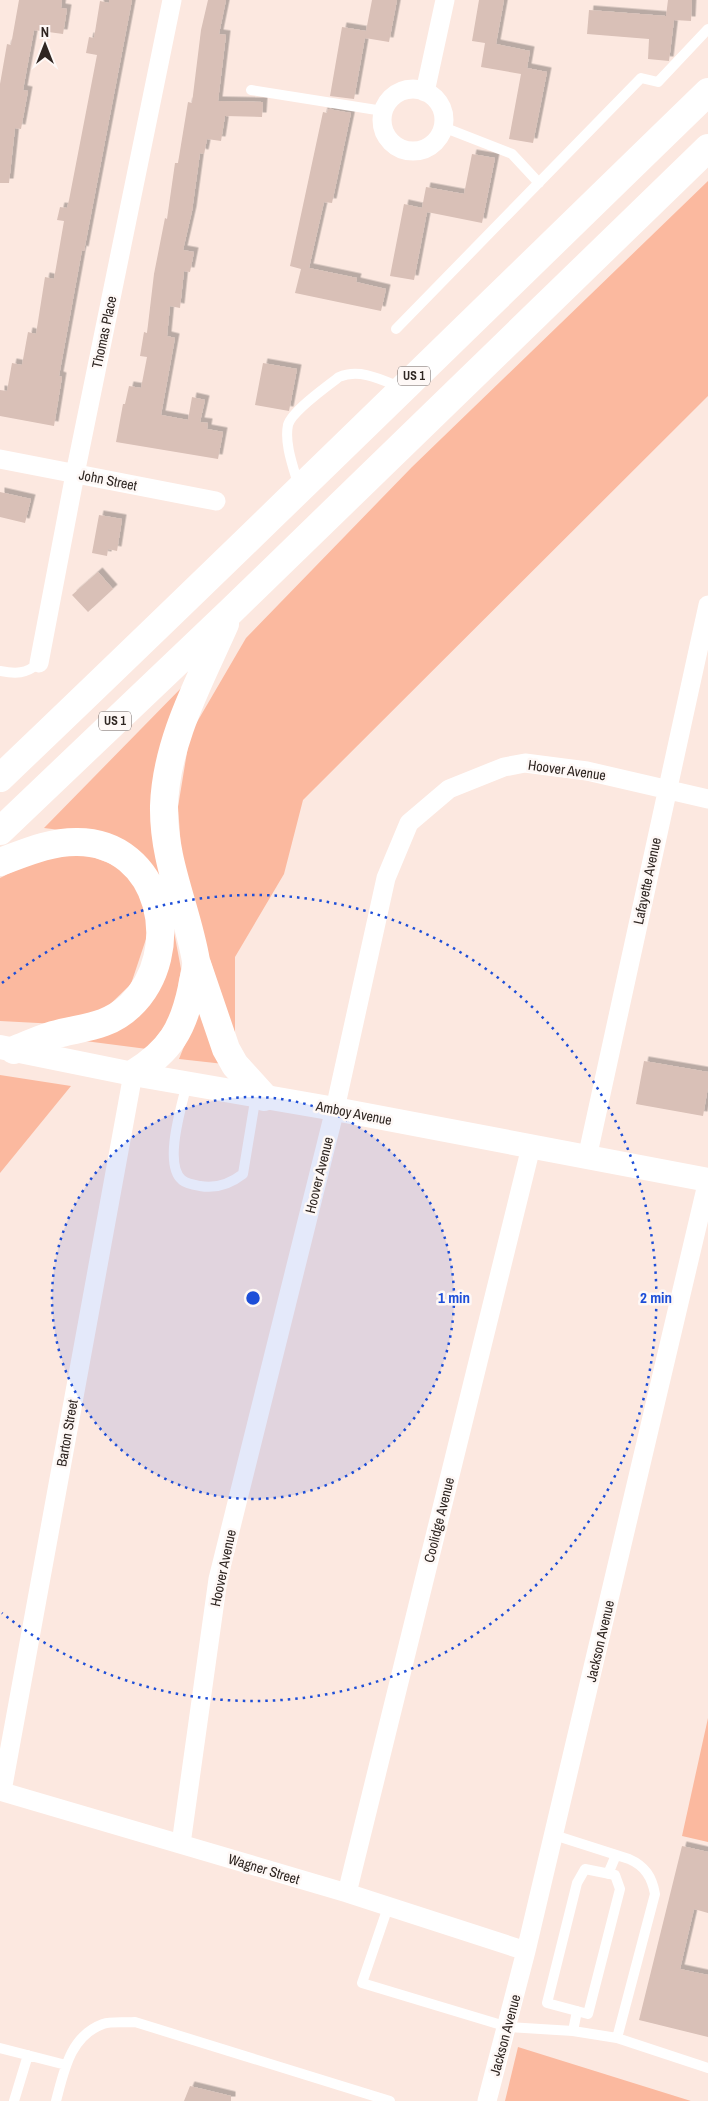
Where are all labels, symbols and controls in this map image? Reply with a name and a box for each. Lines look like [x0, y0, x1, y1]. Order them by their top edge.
north arrow [20, 20, 70, 70]
text: N [41, 23, 49, 41]
street label: Thomas Place [88, 294, 120, 370]
road number: US 1 [398, 366, 430, 386]
street label: John Street [77, 466, 139, 494]
road number: US 1 [99, 711, 131, 730]
street label: Hoover Avenue [527, 756, 607, 784]
street label: Lafayette Avenue [629, 836, 665, 926]
street label: Amboy Avenue [313, 1097, 394, 1129]
street label: Hoover Avenue [301, 1135, 337, 1215]
text: 1 min [438, 1287, 470, 1308]
text: 2 min [640, 1287, 672, 1308]
centre of rings [244, 1289, 262, 1307]
street label: Barton Street [52, 1398, 82, 1468]
street label: Coolidge Avenue [420, 1475, 458, 1565]
street label: Hoover Avenue [206, 1528, 240, 1608]
street label: Jackson Avenue [582, 1598, 618, 1684]
street label: Wagner Street [226, 1850, 302, 1888]
street label: Jackson Avenue [486, 1992, 524, 2078]

